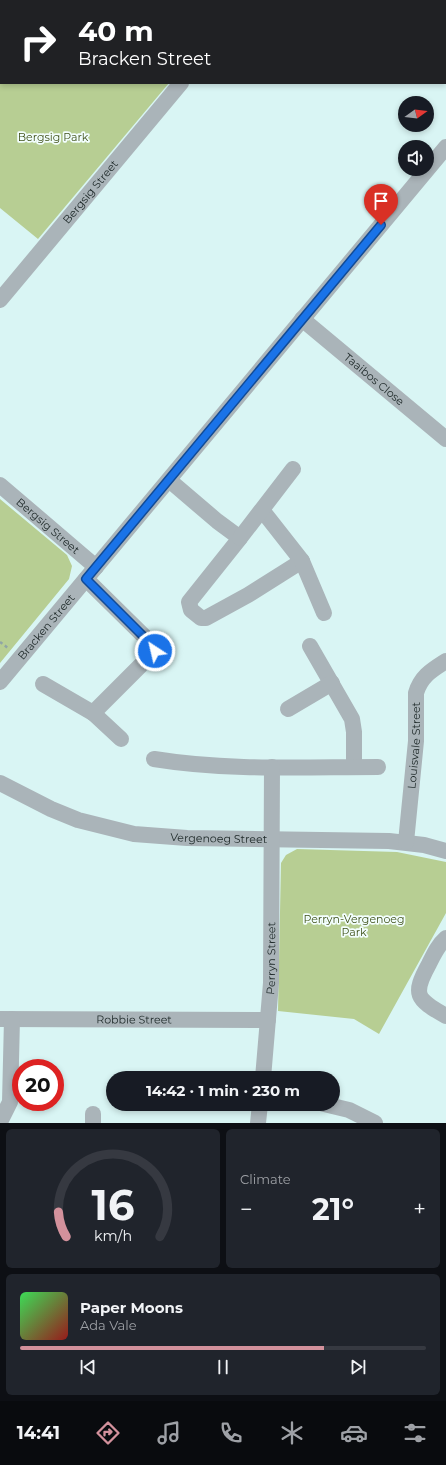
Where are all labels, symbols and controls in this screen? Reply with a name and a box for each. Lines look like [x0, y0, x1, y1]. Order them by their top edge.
text: 40 m [78, 14, 154, 48]
icon: right [12, 16, 64, 68]
text: Bracken Street [78, 48, 211, 70]
north arrow [398, 96, 434, 132]
map controls [398, 96, 434, 176]
park label: Bergsig Park [18, 130, 89, 144]
button: sound [398, 140, 434, 176]
street label: Bergsig Street [60, 157, 121, 226]
pin [364, 184, 398, 225]
icon: arrive [370, 190, 392, 212]
street label: Taaibos Close [341, 350, 408, 409]
street label: Bergsig Street [13, 495, 83, 557]
street label: Bracken Street [15, 591, 78, 662]
position arrow [134, 630, 176, 672]
street label: Louisvale Street [404, 701, 423, 789]
street label: Vergenoeg Street [170, 830, 268, 846]
park label: Perryn-Vergenoeg Park [303, 912, 405, 939]
street label: Perryn Street [263, 921, 278, 995]
street label: Robbie Street [96, 1012, 172, 1027]
speed limit sign: 20 [12, 1059, 64, 1111]
text: 14:42 · 1 min · 230 m [146, 1081, 300, 1100]
text: Climate [240, 1171, 291, 1187]
text: 16 [92, 1179, 134, 1229]
text: 21° [312, 1191, 354, 1228]
text: − [240, 1196, 253, 1223]
text: + [413, 1196, 426, 1223]
text: km/h [94, 1226, 132, 1244]
text: Paper Moons [80, 1298, 183, 1317]
text: Ada Vale [80, 1317, 137, 1333]
icon: previous [77, 1356, 99, 1378]
icon: pause [212, 1356, 234, 1378]
icon: next [347, 1356, 369, 1378]
icon: directions [94, 1419, 122, 1447]
icon: music [155, 1419, 183, 1447]
icon: phone [217, 1419, 245, 1447]
icon: climate [278, 1419, 306, 1447]
icon: car [340, 1419, 368, 1447]
icon: filters [401, 1419, 429, 1447]
text: 14:41 [17, 1422, 60, 1444]

